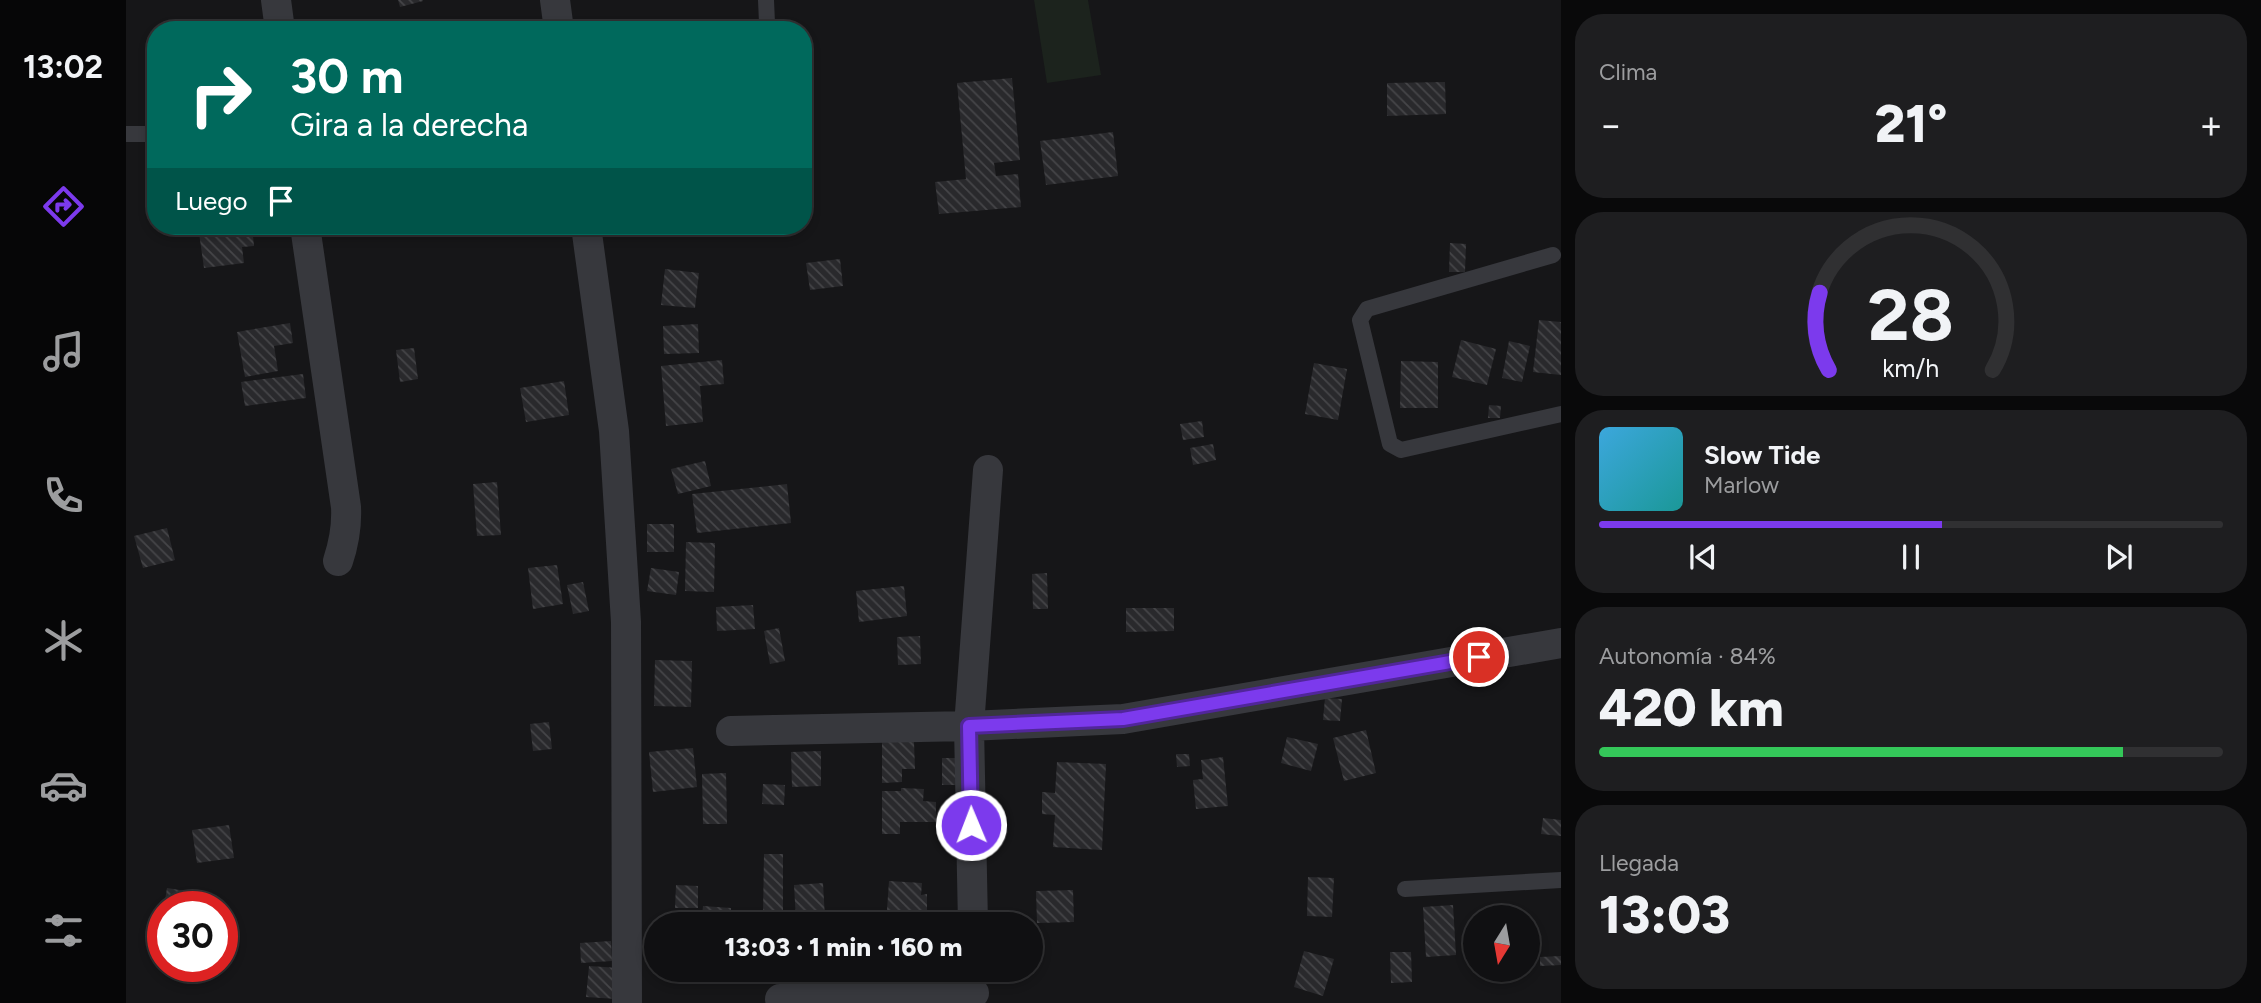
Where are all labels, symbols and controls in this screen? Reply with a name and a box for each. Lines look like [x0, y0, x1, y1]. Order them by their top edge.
text: 30 m [290, 46, 403, 105]
text: 13:02 [23, 48, 103, 86]
icon: right [175, 49, 266, 140]
text: Clima [1599, 58, 1657, 86]
text: 21° [1875, 93, 1947, 155]
text: − [1599, 102, 1623, 148]
text: + [2199, 102, 2223, 148]
text: Gira a la derecha [290, 106, 528, 144]
icon: directions [39, 182, 88, 231]
icon: arrive [262, 182, 300, 220]
text: Luego [175, 185, 248, 217]
text: 28 [1868, 271, 1954, 358]
icon: music [39, 327, 88, 376]
text: km/h [1882, 352, 1940, 382]
text: Slow Tide [1704, 439, 1820, 471]
icon: phone [39, 471, 88, 520]
text: Marlow [1704, 471, 1779, 499]
icon: previous [1684, 538, 1722, 576]
icon: pause [1892, 538, 1930, 576]
icon: next [2100, 538, 2138, 576]
icon: climate [39, 616, 88, 665]
pin [1449, 627, 1509, 687]
icon: arrive [1460, 638, 1498, 676]
text: Autonomía · 84% [1599, 642, 1776, 670]
text: 420 km [1599, 677, 1784, 739]
icon: car [39, 761, 88, 810]
position arrow [934, 788, 1008, 862]
text: Llegada [1599, 849, 1679, 877]
text: 13:03 [1599, 884, 1730, 946]
speed limit sign: 30 [147, 891, 238, 982]
north arrow [1463, 905, 1540, 982]
map controls [1463, 905, 1540, 982]
icon: filters [39, 906, 88, 955]
text: 13:03 · 1 min · 160 m [724, 931, 963, 963]

